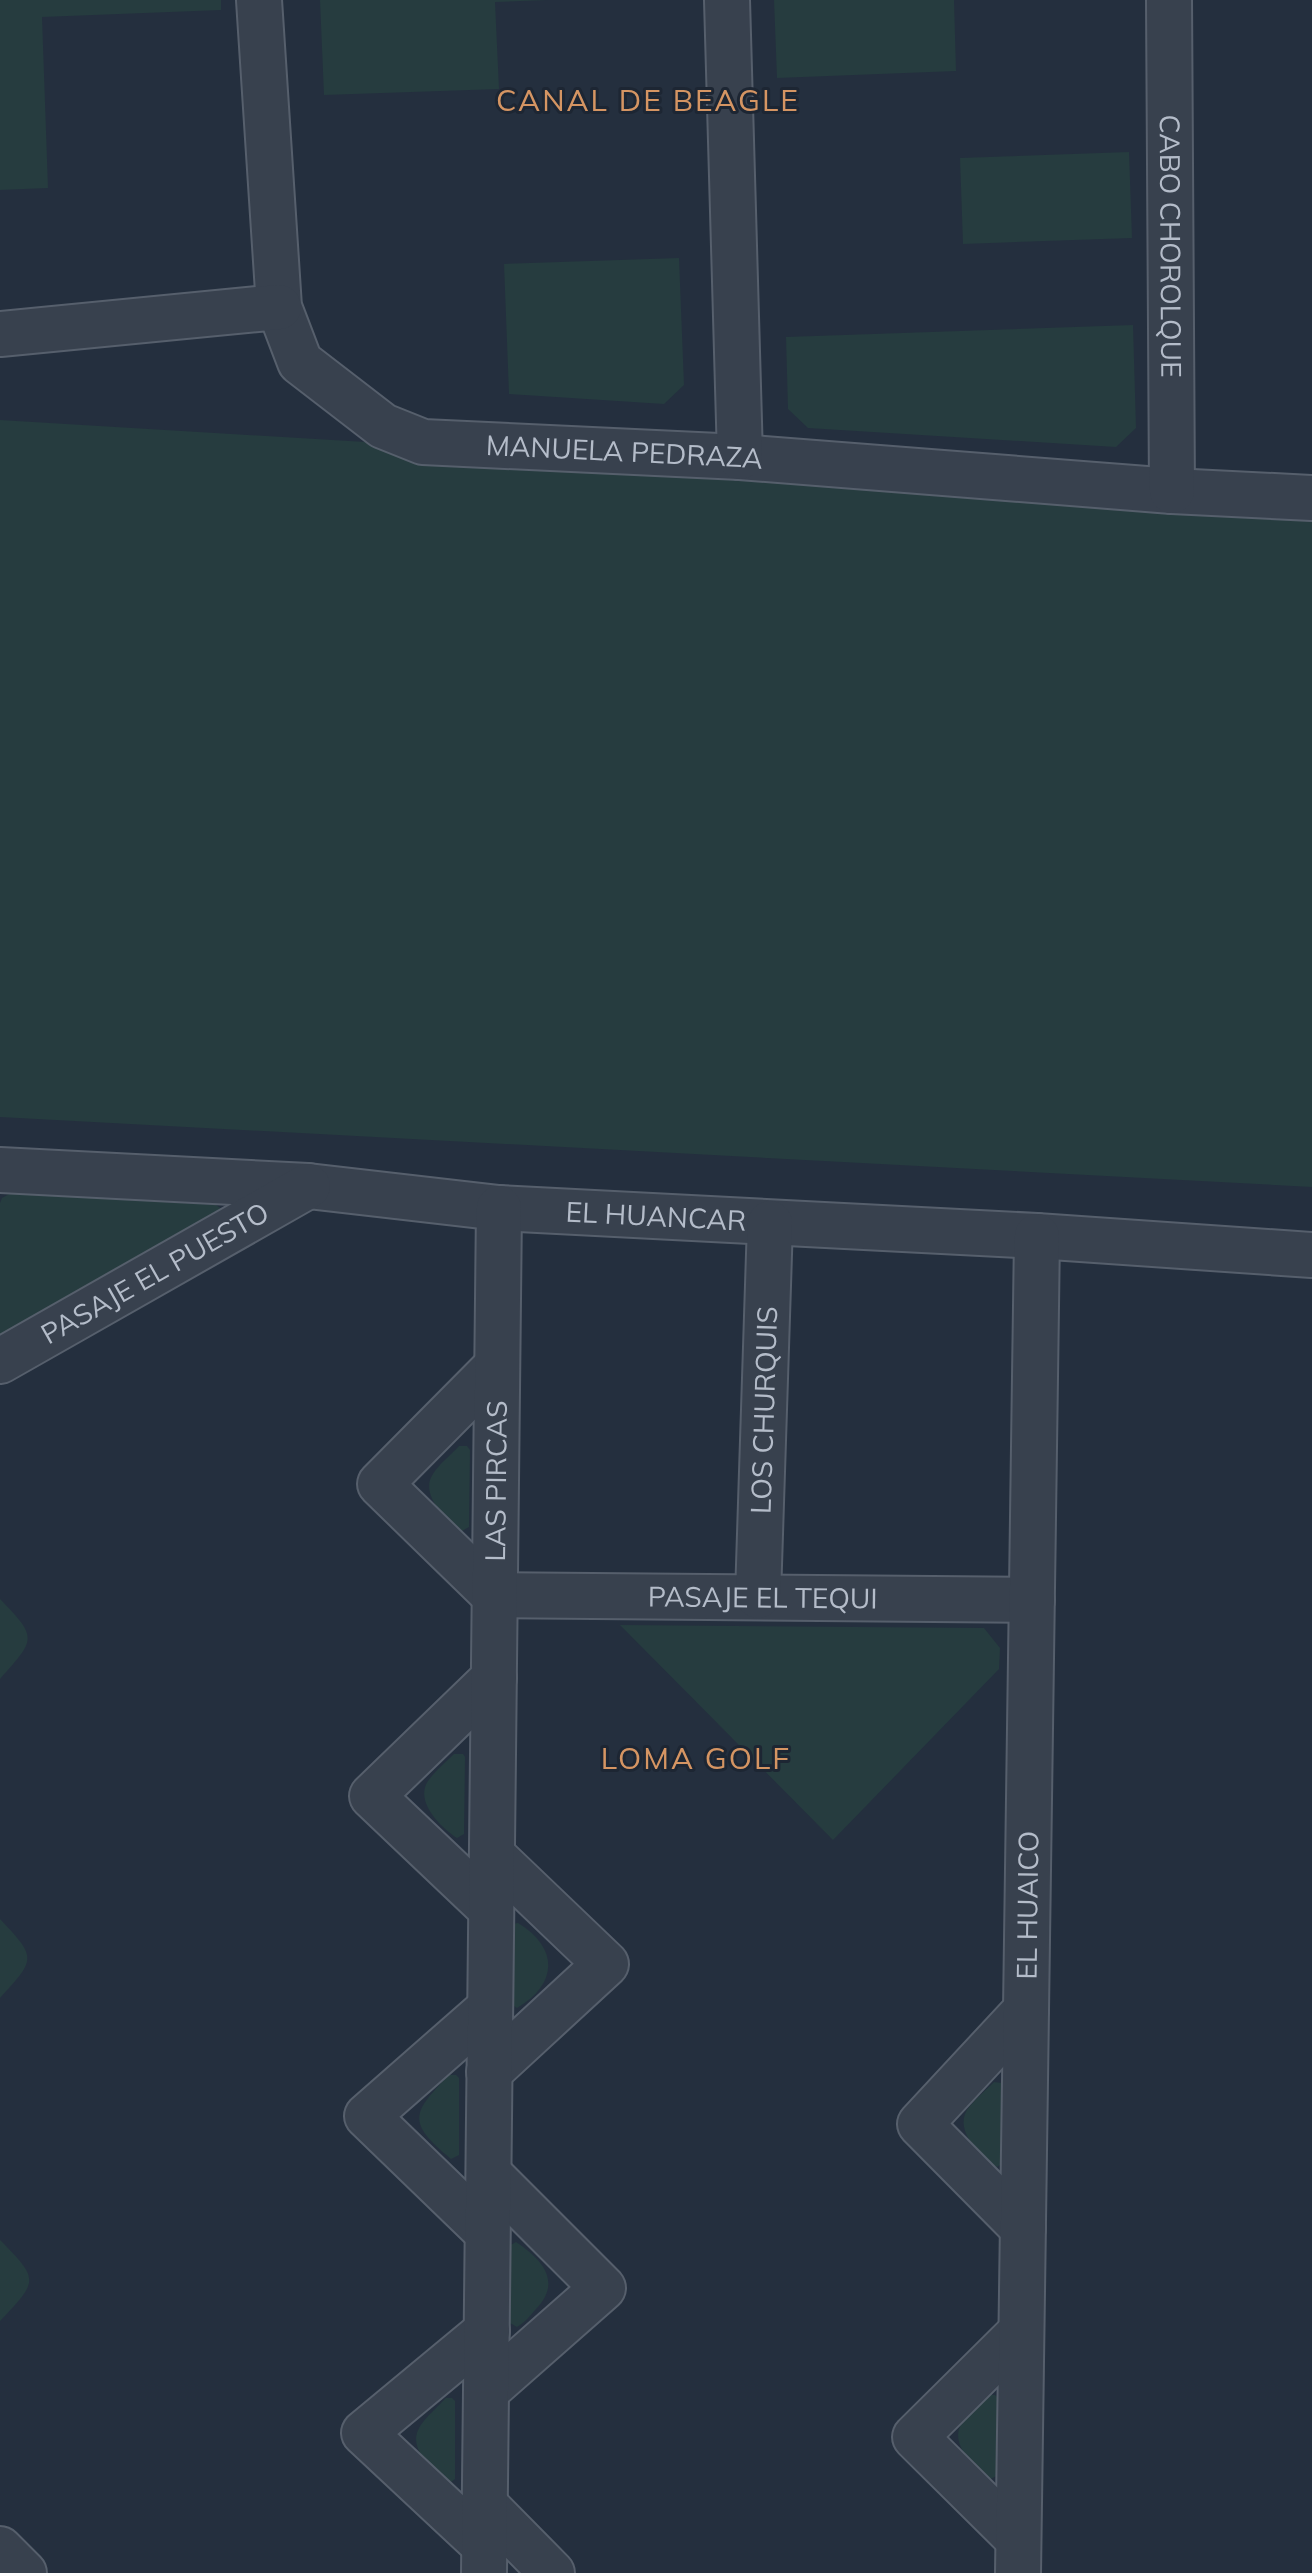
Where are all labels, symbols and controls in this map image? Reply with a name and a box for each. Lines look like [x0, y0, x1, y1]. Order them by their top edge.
district label: CANAL DE BEAGLE [496, 81, 800, 119]
street label: CABO CHOROLQUE [1153, 114, 1189, 378]
street label: MANUELA PEDRAZA [485, 427, 765, 476]
street label: EL HUANCAR [565, 1193, 747, 1238]
street label: PASAJE EL PUESTO [34, 1194, 275, 1351]
street label: LOS CHURQUIS [743, 1306, 784, 1514]
street label: LAS PIRCAS [477, 1400, 514, 1562]
street label: PASAJE EL TEQUI [648, 1578, 878, 1616]
district label: LOMA GOLF [601, 1739, 791, 1777]
street label: EL HUAICO [1008, 1830, 1046, 1980]

